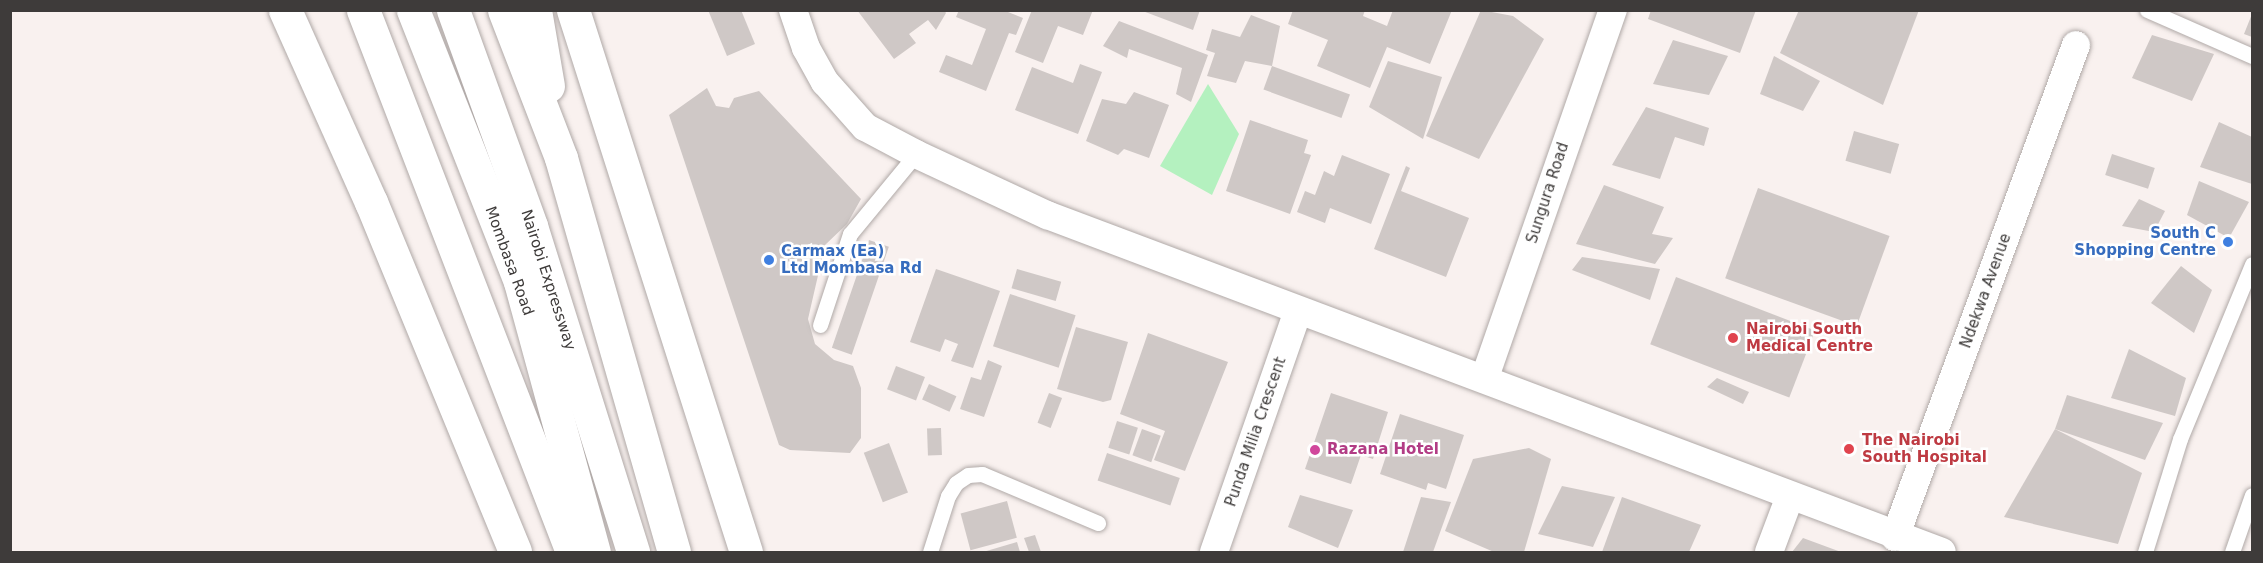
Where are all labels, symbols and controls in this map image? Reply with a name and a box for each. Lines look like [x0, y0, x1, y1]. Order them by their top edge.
street label: Sungura Road [1523, 140, 1573, 246]
street label: Mombasa Road [481, 204, 537, 318]
street label: Nairobi Expressway [517, 207, 579, 353]
place label: South C Shopping Centre [2074, 224, 2216, 259]
street label: Ndekwa Avenue [1957, 231, 2015, 351]
marker: South C Shopping Centre [2221, 235, 2235, 249]
place label: Carmax (Ea) Ltd Mombasa Rd [781, 242, 922, 277]
marker: Carmax (Ea) Ltd Mombasa Rd [762, 253, 776, 267]
place label: Nairobi South Medical Centre [1746, 320, 1873, 355]
marker: Nairobi South Medical Centre [1724, 329, 1742, 347]
street label: Punda Milia Crescent [1222, 355, 1290, 509]
place label: The Nairobi South Hospital [1862, 431, 1987, 466]
marker: The Nairobi South Hospital [1840, 440, 1858, 458]
place label: Razana Hotel [1327, 441, 1439, 459]
marker: Razana Hotel [1308, 443, 1322, 457]

